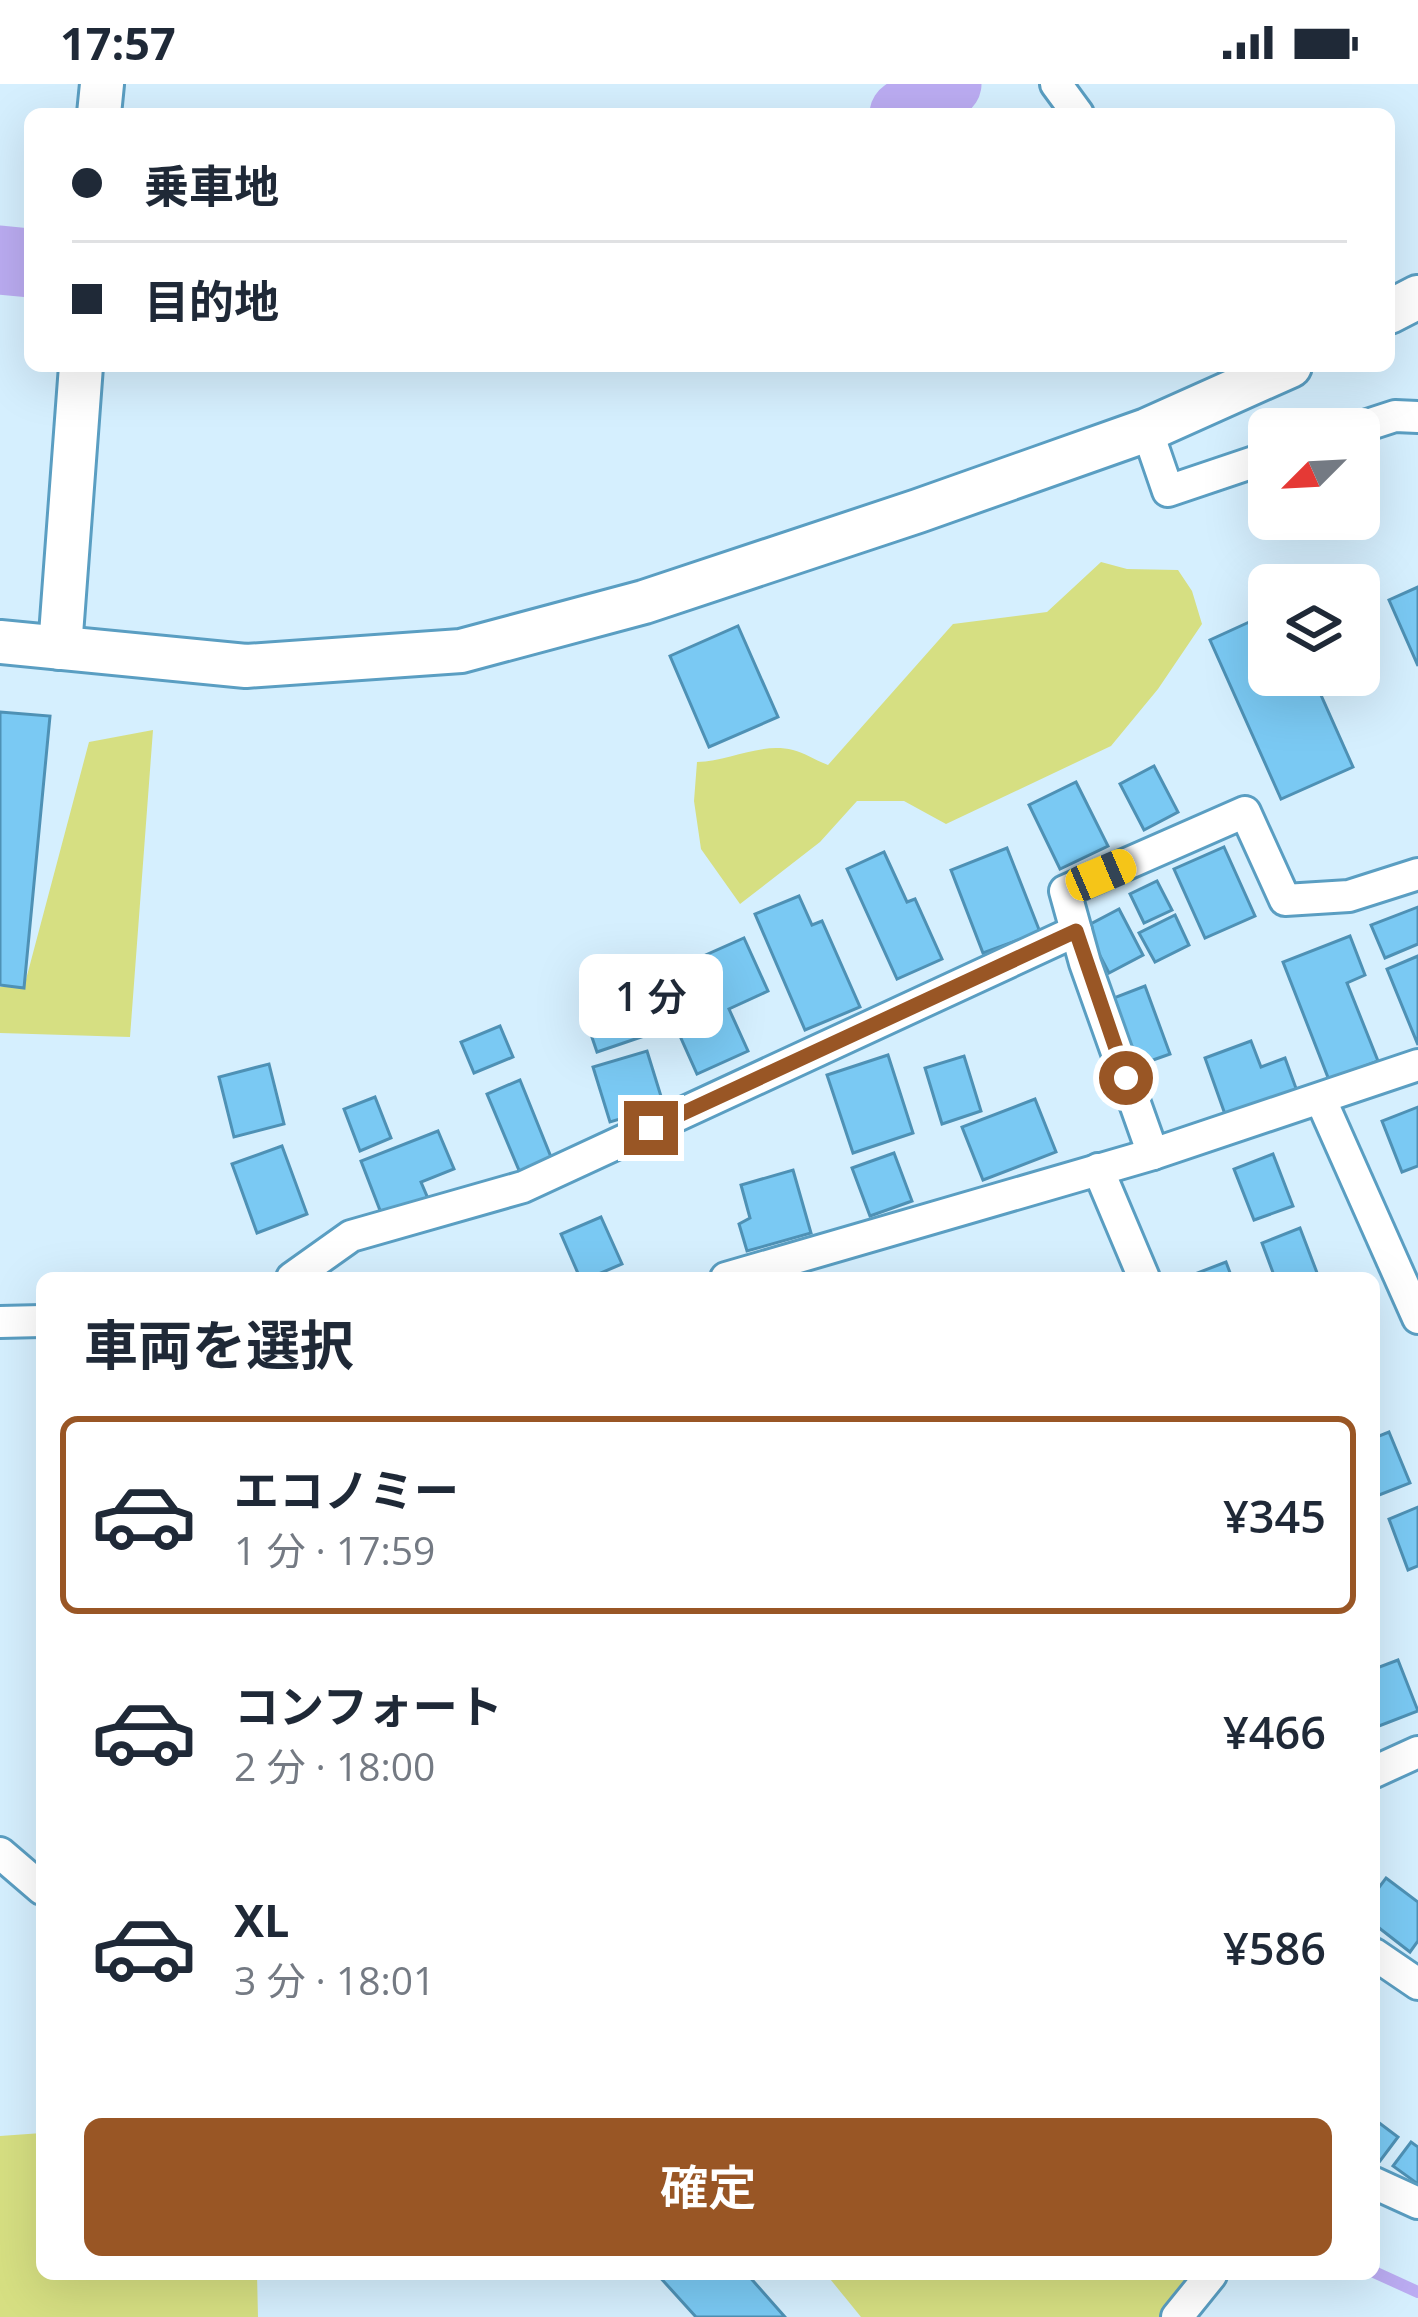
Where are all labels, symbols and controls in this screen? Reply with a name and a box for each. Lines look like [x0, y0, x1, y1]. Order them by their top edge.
text: 17:57 [60, 12, 176, 73]
text: 乗車地 [144, 155, 279, 216]
text: 目的地 [144, 270, 279, 331]
north arrow [1248, 408, 1380, 540]
map controls [1248, 408, 1380, 696]
button: layers [1248, 564, 1380, 696]
car [1061, 844, 1141, 906]
callout: 1 分 [579, 954, 723, 1038]
text: 1 分 [615, 969, 687, 1022]
route start [1099, 1051, 1153, 1105]
route end [624, 1101, 678, 1155]
text: 車両を選択 [84, 1307, 354, 1381]
text: エコノミー [234, 1459, 459, 1520]
icon: car [90, 1461, 198, 1569]
text: ¥345 [1223, 1485, 1326, 1546]
text: 1 分 · 17:59 [234, 1523, 435, 1576]
text: コンフォート [234, 1675, 503, 1736]
icon: car [90, 1677, 198, 1785]
text: ¥466 [1223, 1701, 1326, 1762]
text: 2 分 · 18:00 [234, 1739, 435, 1792]
text: XL [234, 1889, 289, 1950]
icon: car [90, 1893, 198, 2001]
text: ¥586 [1223, 1917, 1326, 1978]
text: 3 分 · 18:01 [234, 1953, 435, 2006]
button: 確定 [84, 2118, 1332, 2256]

